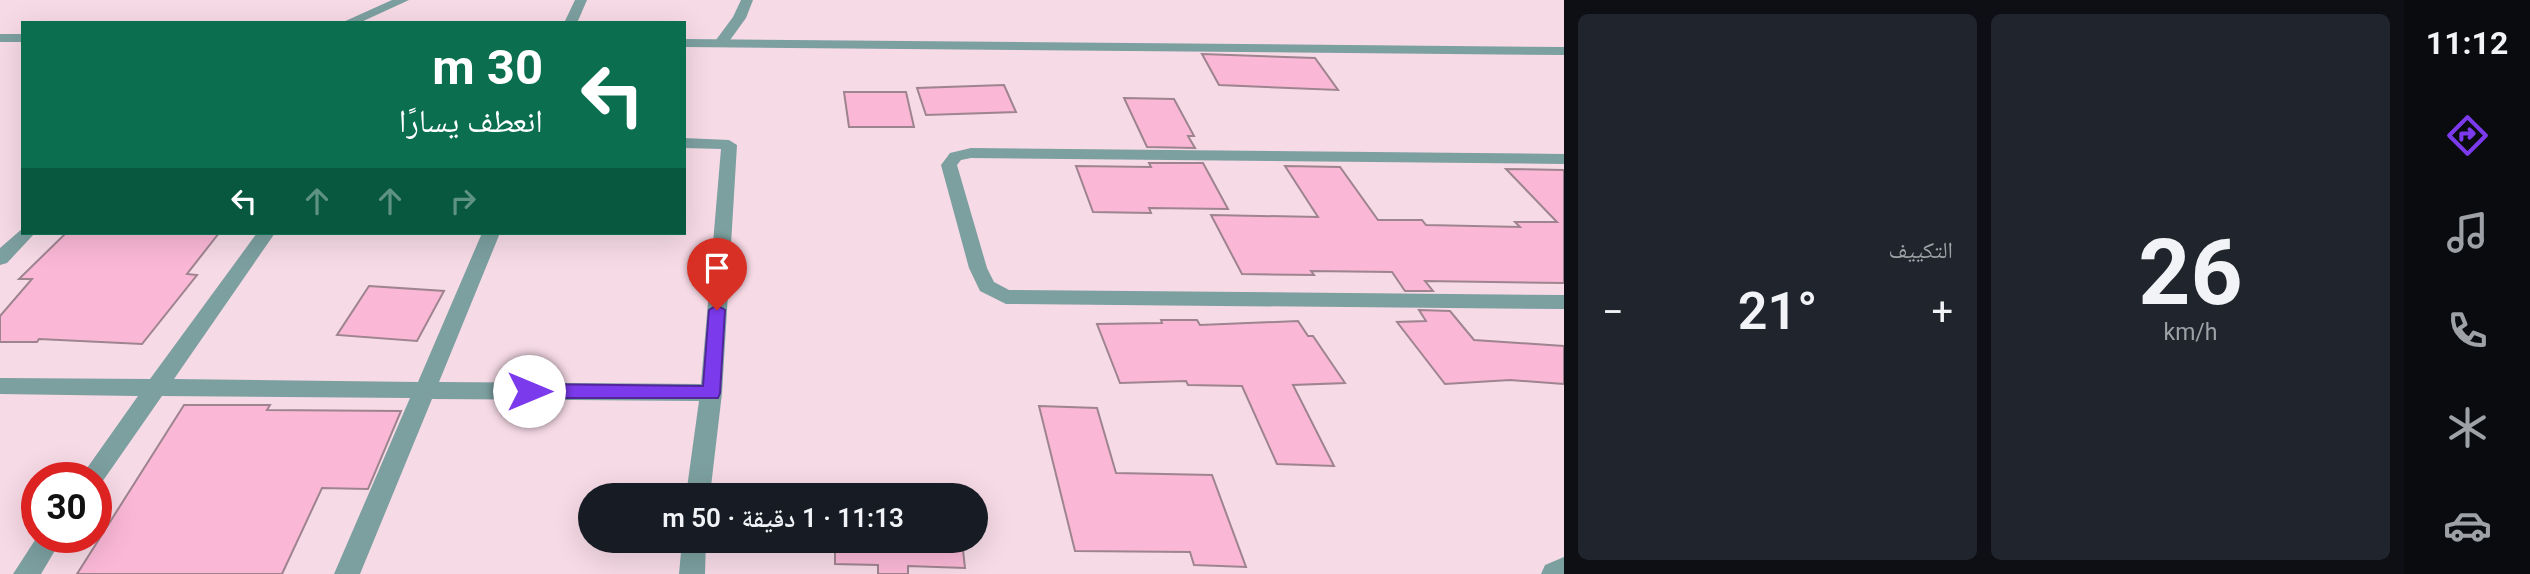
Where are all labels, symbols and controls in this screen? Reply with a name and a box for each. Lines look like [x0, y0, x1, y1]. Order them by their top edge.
text: 11:12 [2426, 24, 2508, 62]
text: 30 m [432, 39, 543, 96]
icon: left [567, 49, 658, 140]
text: انعطف يسارًا [399, 102, 543, 140]
icon: directions [2443, 111, 2492, 160]
icon: left [225, 182, 263, 220]
icon: ahead [298, 182, 336, 220]
icon: ahead [371, 182, 409, 220]
icon: right [444, 182, 482, 220]
icon: music [2443, 208, 2492, 257]
text: 26 [2138, 220, 2243, 326]
text: التكييف [1888, 237, 1953, 264]
pin [687, 238, 747, 310]
icon: arrive [698, 249, 736, 287]
text: 21° [1738, 281, 1817, 342]
text: − [1602, 290, 1624, 334]
text: + [1931, 290, 1953, 334]
icon: phone [2443, 306, 2492, 355]
text: km/h [2164, 319, 2218, 346]
position arrow [492, 354, 566, 428]
icon: climate [2443, 403, 2492, 452]
speed limit sign: 30 [21, 462, 112, 553]
icon: car [2443, 501, 2492, 550]
text: 11:13 · 1 دقيقة · 50 m [662, 503, 904, 533]

